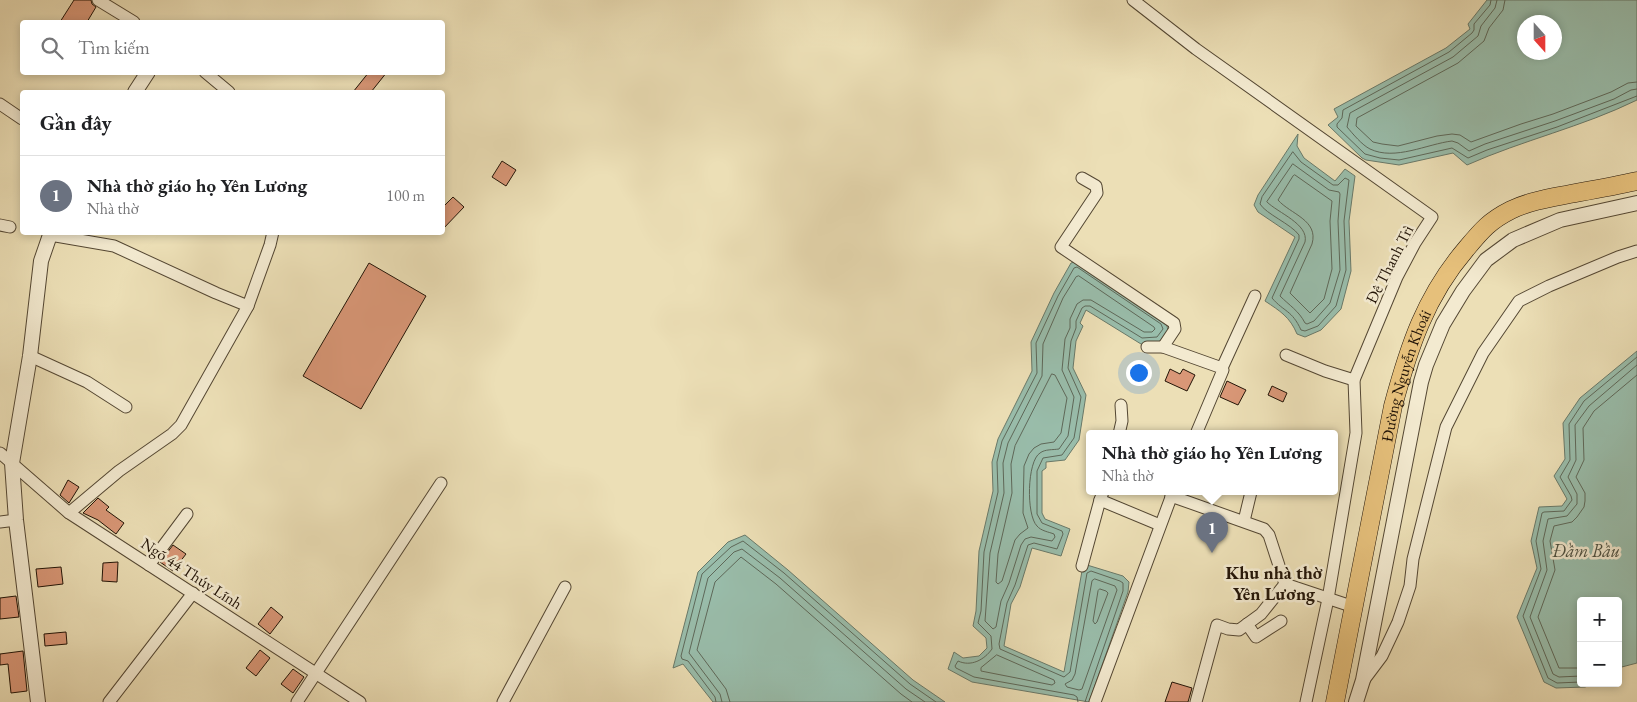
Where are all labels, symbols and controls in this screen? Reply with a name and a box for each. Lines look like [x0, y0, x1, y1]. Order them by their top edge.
north arrow [1517, 15, 1562, 60]
search box [20, 20, 445, 75]
icon: search [38, 34, 66, 62]
text: Tìm kiếm [78, 35, 150, 60]
text: Gần đây [40, 109, 112, 136]
text: Nhà thờ giáo họ Yên Lương [87, 173, 307, 198]
text: 1 [52, 185, 60, 206]
text: 100 m [386, 185, 425, 206]
text: Nhà thờ [87, 198, 139, 219]
street label: Đê Thanh Trì [1361, 221, 1418, 307]
street label: Đường Nguyễn Khoái [1376, 306, 1436, 444]
your location [1126, 360, 1152, 386]
popup [1086, 430, 1338, 495]
text: Nhà thờ giáo họ Yên Lương [1102, 440, 1322, 465]
text: Nhà thờ [1102, 465, 1154, 486]
pin: 1 [1196, 512, 1228, 553]
street label: Ngõ 44 Thúy Lĩnh [137, 533, 246, 614]
water label: Đầm Bầu [1551, 539, 1620, 562]
district label: Khu nhà thờ Yên Lương [1226, 561, 1323, 605]
map controls [1577, 597, 1622, 687]
button: + [1577, 597, 1622, 642]
button: − [1577, 642, 1622, 687]

